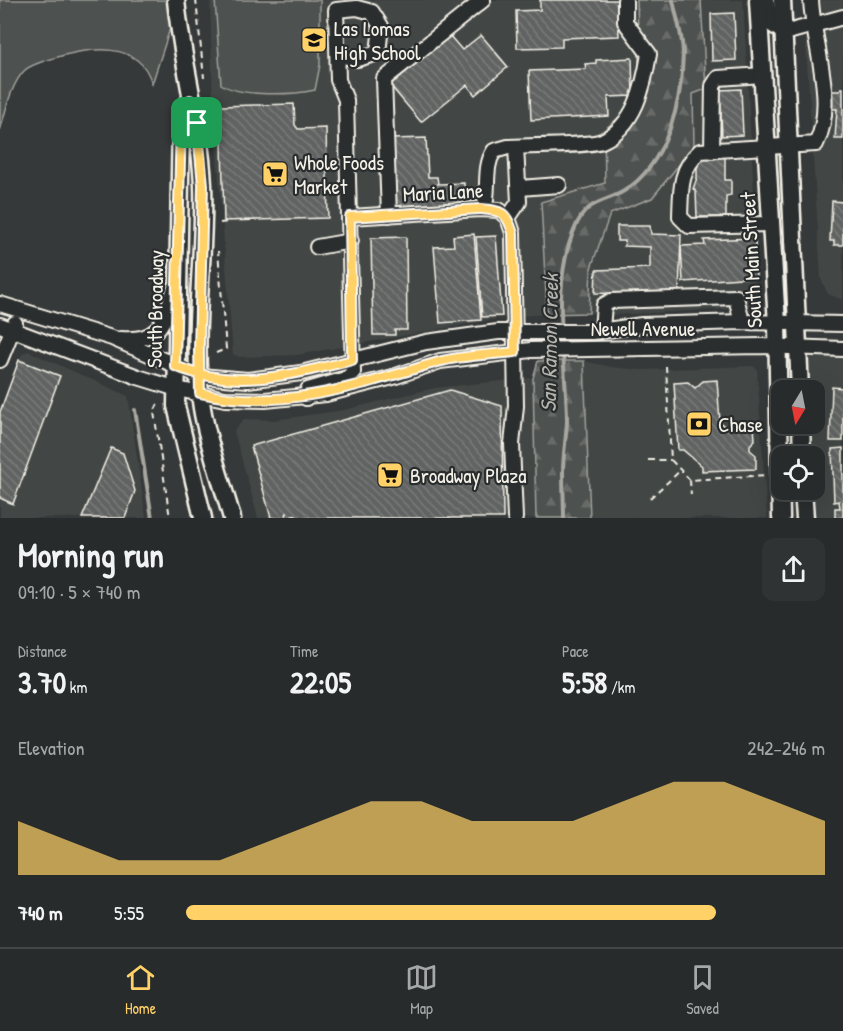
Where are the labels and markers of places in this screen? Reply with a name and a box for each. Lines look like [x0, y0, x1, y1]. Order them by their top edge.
place label: Las Lomas High School [334, 14, 421, 67]
school or university icon: Las Lomas High School [299, 25, 329, 55]
pin [171, 97, 222, 148]
place label: Whole Foods Market [294, 148, 384, 201]
supermarket icon: Whole Foods Market [260, 159, 290, 189]
bank icon: Chase [684, 409, 714, 439]
place label: Chase [718, 410, 763, 439]
supermarket icon: Broadway Plaza [375, 460, 405, 490]
place label: Broadway Plaza [410, 461, 526, 490]

